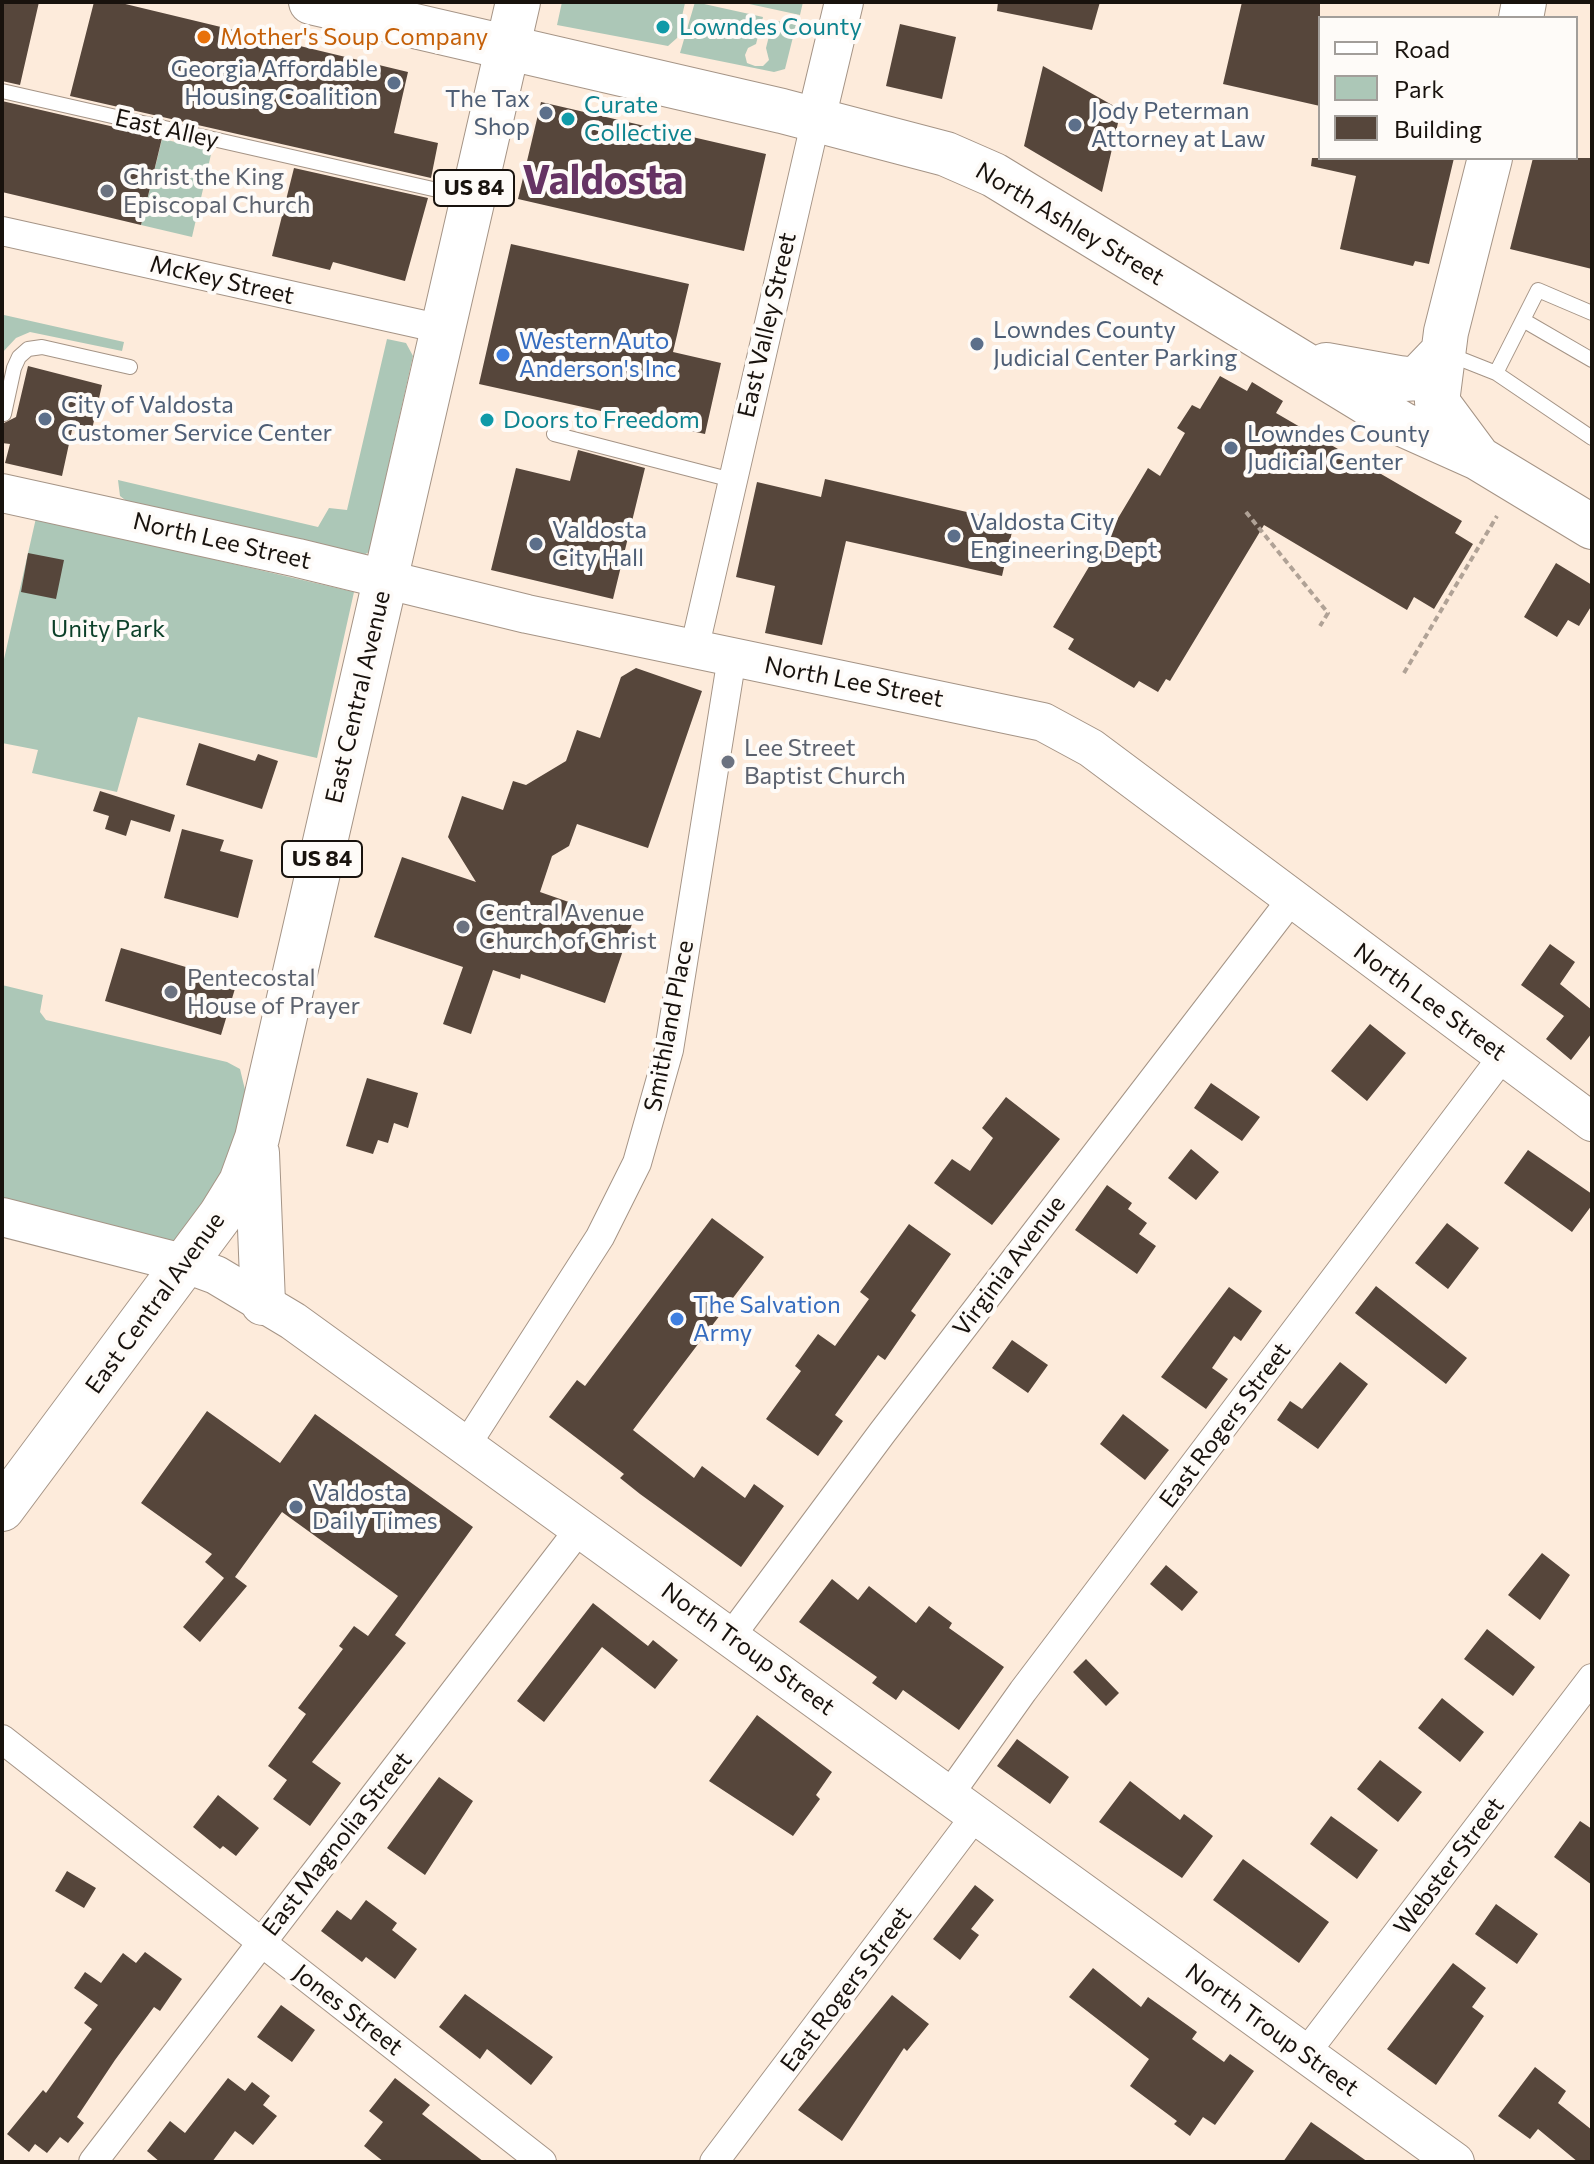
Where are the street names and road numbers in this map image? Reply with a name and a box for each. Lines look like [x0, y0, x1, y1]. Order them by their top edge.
street label: East Alley [112, 103, 222, 155]
street label: North Ashley Street [971, 156, 1169, 292]
road number: US 84 [434, 170, 514, 206]
street label: East Valley Street [732, 230, 802, 420]
street label: McKey Street [147, 249, 297, 311]
street label: North Lee Street [130, 507, 314, 575]
street label: East Central Avenue [320, 588, 396, 806]
street label: North Lee Street [762, 651, 946, 713]
road number: US 84 [282, 841, 362, 877]
street label: North Lee Street [1348, 937, 1512, 1067]
street label: Smithland Place [638, 938, 700, 1114]
street label: Virginia Avenue [947, 1190, 1071, 1342]
street label: East Central Avenue [79, 1207, 231, 1399]
street label: East Rogers Street [1153, 1337, 1297, 1513]
street label: North Troup Street [656, 1576, 840, 1722]
street label: East Magnolia Street [256, 1746, 418, 1942]
street label: Webster Street [1388, 1792, 1510, 1940]
street label: East Rogers Street [774, 1901, 918, 2077]
street label: North Troup Street [1180, 1957, 1364, 2103]
street label: Jones Street [287, 1958, 409, 2062]

